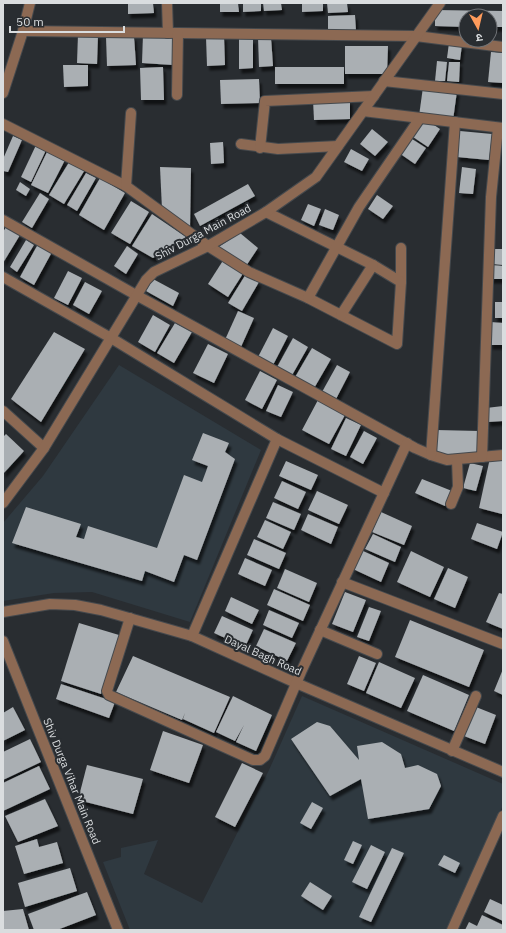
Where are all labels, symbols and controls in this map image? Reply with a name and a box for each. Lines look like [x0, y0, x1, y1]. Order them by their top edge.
scale bar [10, 8, 124, 34]
north arrow [458, 8, 498, 48]
text: 50 m [16, 14, 44, 29]
text: उ [475, 31, 484, 45]
street label: Shiv Durga Main Road [153, 201, 253, 263]
street label: Dayal Bagh Road [222, 632, 304, 678]
street label: Shiv Durga Vihar Main Road [40, 716, 104, 846]

